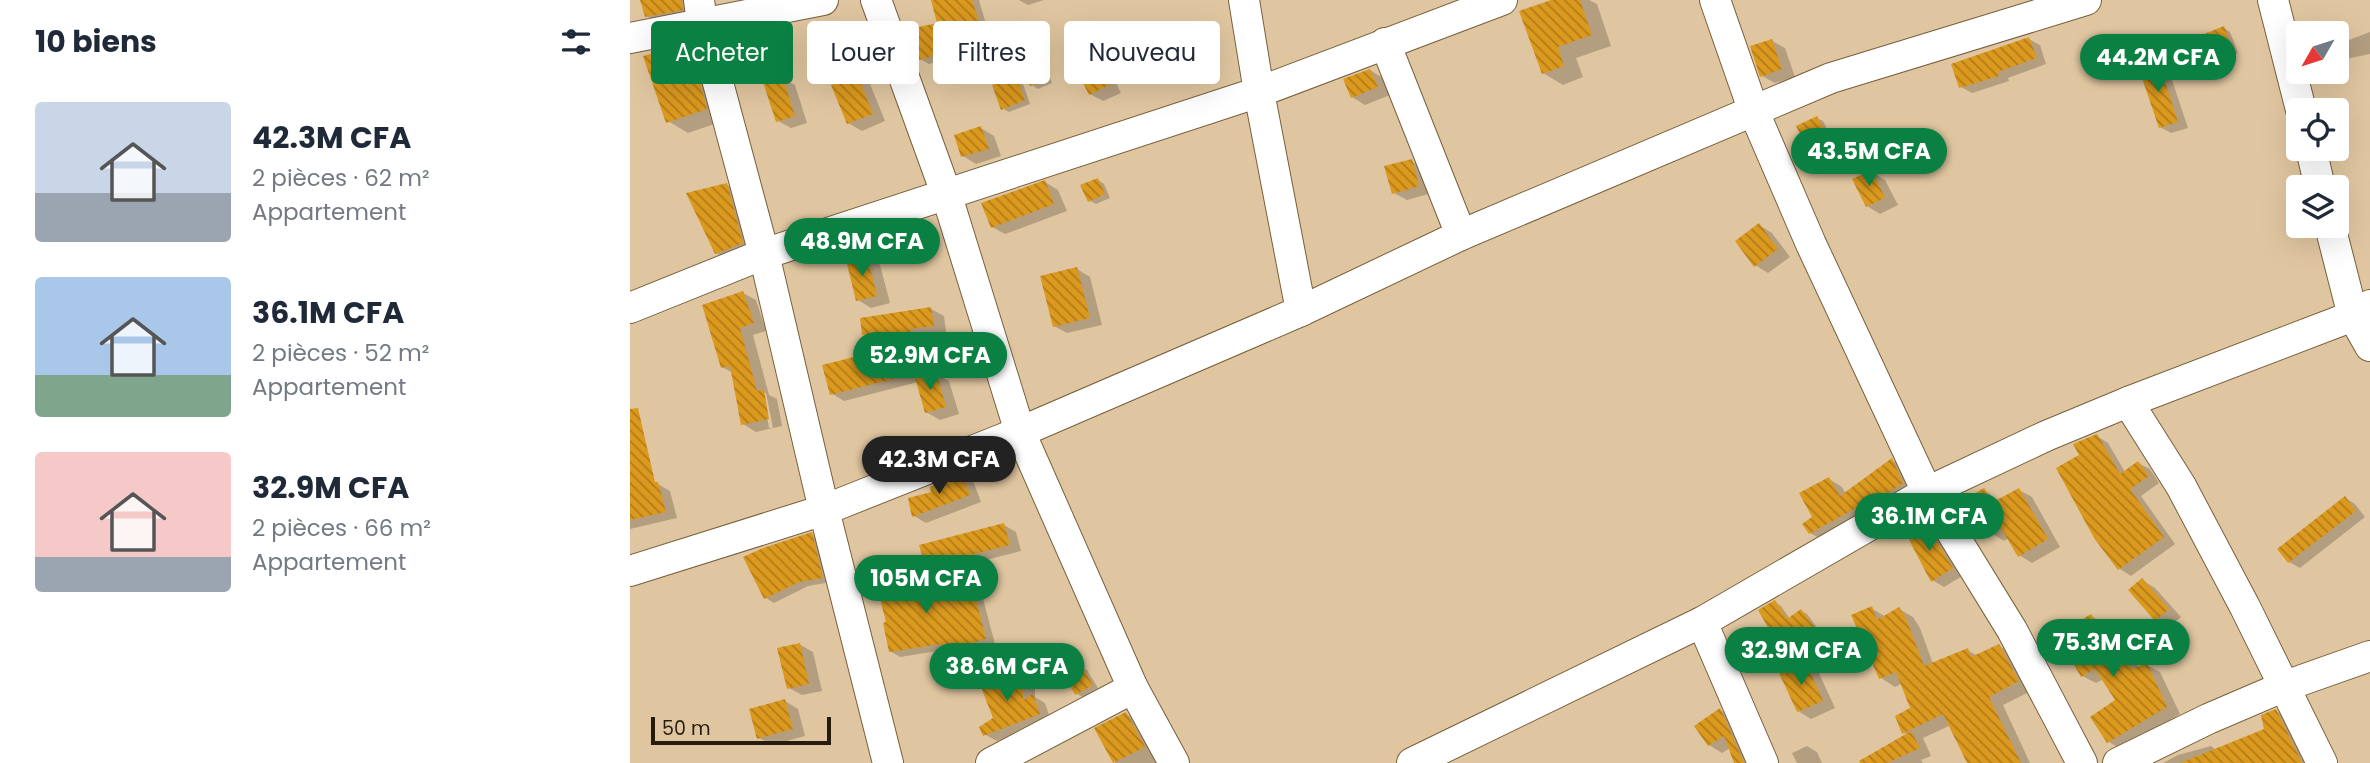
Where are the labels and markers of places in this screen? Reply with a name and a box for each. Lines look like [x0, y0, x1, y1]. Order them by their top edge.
pin: 44.2M CFA [2078, 34, 2238, 94]
pin: 43.5M CFA [1789, 128, 1949, 188]
pin: 48.9M CFA [782, 218, 942, 278]
pin: 52.9M CFA [850, 332, 1010, 392]
pin: 42.3M CFA [859, 436, 1019, 496]
pin: 36.1M CFA [1849, 494, 2009, 553]
pin: 105M CFA [854, 556, 998, 615]
pin: 75.3M CFA [2033, 620, 2193, 679]
pin: 32.9M CFA [1721, 628, 1881, 687]
pin: 38.6M CFA [927, 644, 1087, 703]

